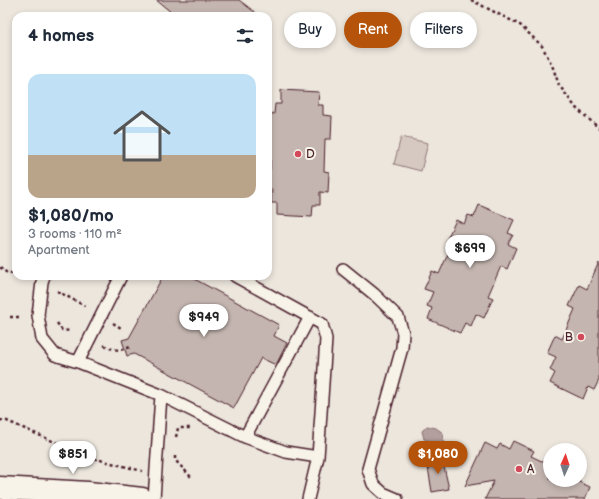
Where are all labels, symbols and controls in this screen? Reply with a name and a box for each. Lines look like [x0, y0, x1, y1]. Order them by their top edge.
chip: Buy [284, 12, 336, 48]
chip: Rent [344, 12, 402, 48]
chip: Filters [410, 12, 477, 48]
icon: filters [234, 25, 256, 47]
text: 4 homes [28, 26, 94, 46]
icon: home [106, 100, 178, 172]
place label: D [306, 147, 315, 162]
marker: D [293, 149, 303, 159]
text: $1,080/mo [28, 206, 114, 226]
text: 3 rooms · 110 m² [28, 226, 122, 242]
pin: $699 [446, 235, 494, 269]
text: $699 [454, 240, 486, 256]
text: Apartment [28, 242, 89, 258]
pin: $949 [180, 304, 228, 338]
text: $949 [188, 309, 220, 325]
place label: B [565, 330, 573, 345]
marker: B [576, 332, 586, 342]
pin: $851 [49, 441, 97, 475]
pin: $1,080 [405, 441, 471, 475]
north arrow [543, 443, 587, 487]
map controls [543, 443, 587, 487]
text: $851 [58, 446, 88, 462]
text: $1,080 [418, 446, 458, 462]
place label: A [527, 462, 535, 477]
marker: A [514, 464, 524, 474]

